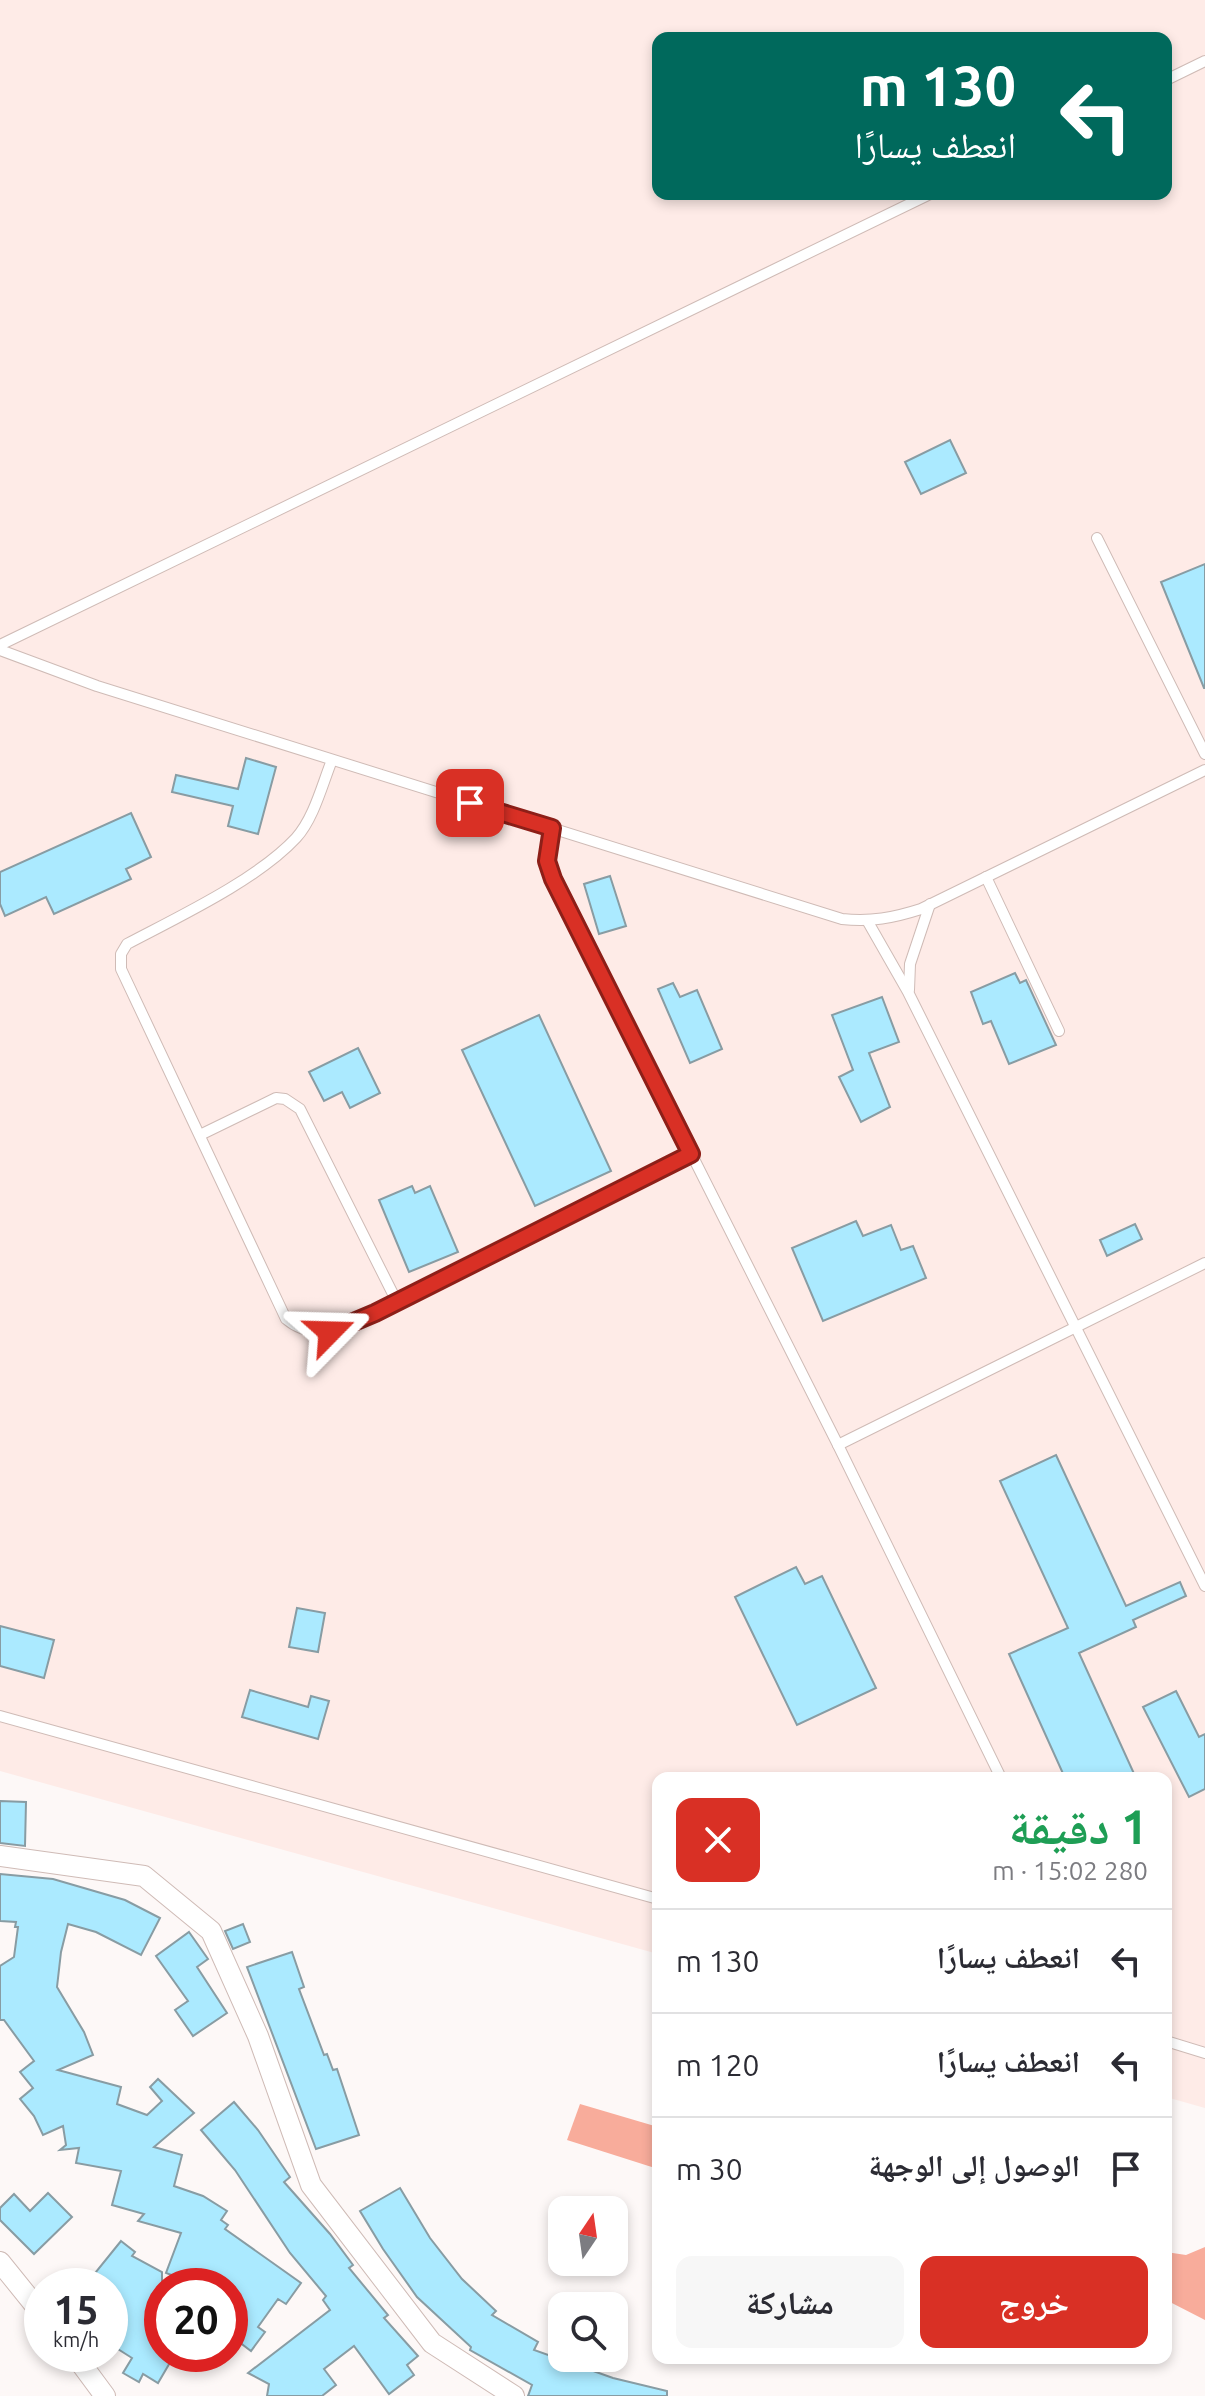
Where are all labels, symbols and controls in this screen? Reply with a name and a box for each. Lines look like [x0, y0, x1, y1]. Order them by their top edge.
text: 130 m [860, 54, 1016, 117]
icon: left [1044, 64, 1148, 168]
text: انعطف يسارًا [855, 124, 1016, 165]
pin [436, 769, 504, 837]
icon: arrive [448, 781, 492, 825]
position arrow [288, 1290, 372, 1374]
button: close [676, 1798, 760, 1882]
text: 1 دقيقة [1009, 1799, 1148, 1853]
text: 280 m · 15:02 [992, 1856, 1148, 1885]
icon: left [1104, 1939, 1148, 1983]
text: انعطف يسارًا [937, 1940, 1080, 1974]
text: 130 m [676, 1944, 760, 1978]
icon: left [1104, 2043, 1148, 2087]
text: انعطف يسارًا [937, 2044, 1080, 2078]
text: 120 m [676, 2048, 760, 2082]
icon: arrive [1104, 2147, 1148, 2191]
text: الوصول إلى الوجهة [869, 2148, 1080, 2182]
text: 30 m [676, 2152, 743, 2186]
north arrow [548, 2196, 628, 2276]
map controls [548, 2196, 628, 2372]
button: مشاركة [676, 2256, 904, 2348]
button: خروج [920, 2256, 1148, 2348]
speed limit sign: 20 [144, 2268, 248, 2372]
text: 15 [53, 2287, 99, 2332]
button: search [548, 2292, 628, 2372]
text: km/h [53, 2328, 99, 2351]

